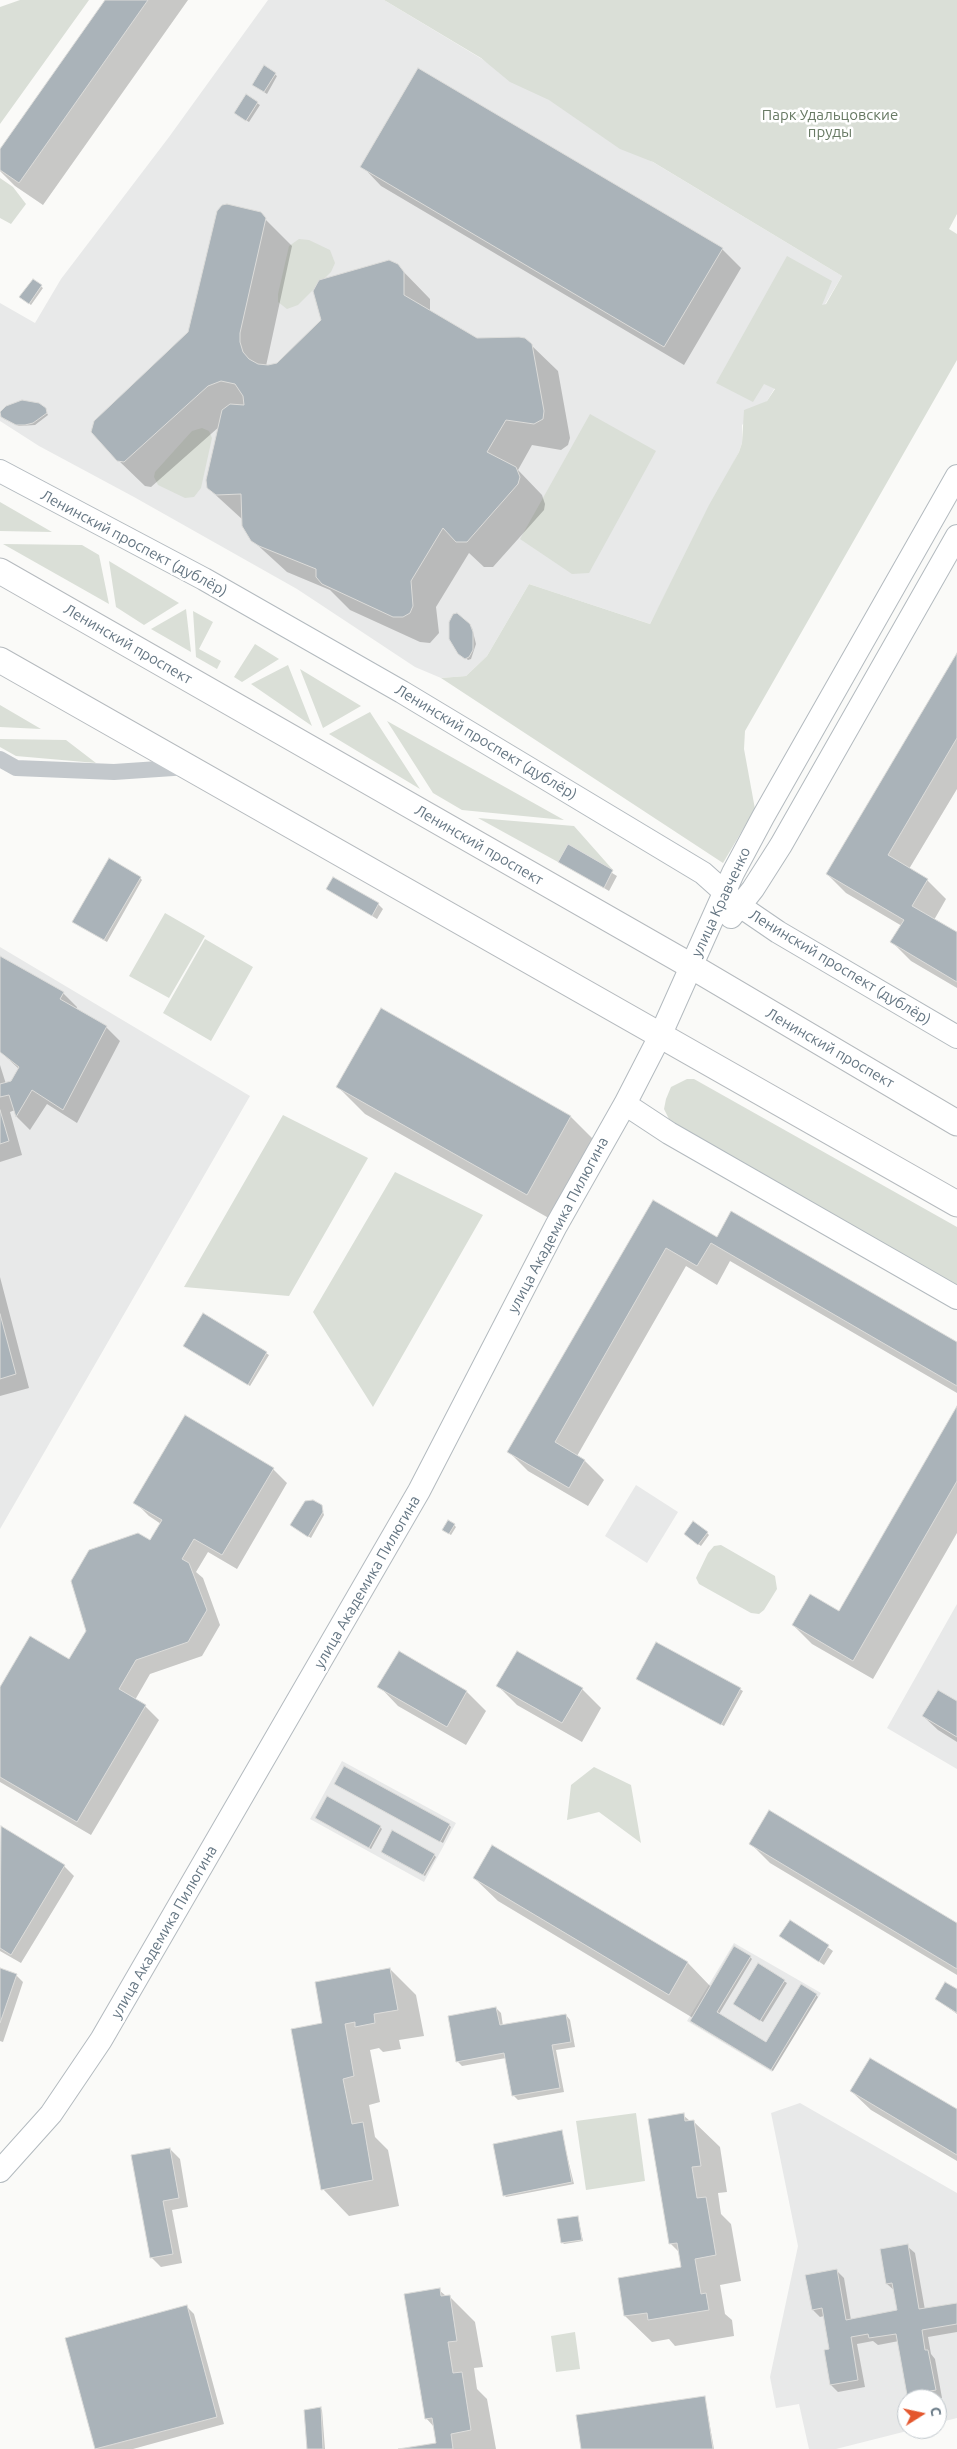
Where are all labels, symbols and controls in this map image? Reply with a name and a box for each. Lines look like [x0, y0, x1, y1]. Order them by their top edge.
park label: Парк Удальцовские пруды [762, 106, 898, 141]
street label: Ленинский проспект (дублёр) [37, 486, 231, 600]
street label: Ленинский проспект [61, 600, 195, 688]
street label: Ленинский проспект (дублёр) [392, 680, 580, 804]
street label: Ленинский проспект [412, 801, 546, 889]
street label: улица Кравченко [688, 844, 754, 960]
street label: Ленинский проспект (дублёр) [746, 905, 934, 1029]
street label: Ленинский проспект [763, 1004, 897, 1092]
street label: улица Академика Пилюгина [504, 1134, 612, 1316]
street label: улица Академика Пилюгина [310, 1492, 424, 1672]
street label: улица Академика Пилюгина [107, 1842, 221, 2022]
north arrow [897, 2389, 947, 2439]
text: С [927, 2406, 944, 2417]

